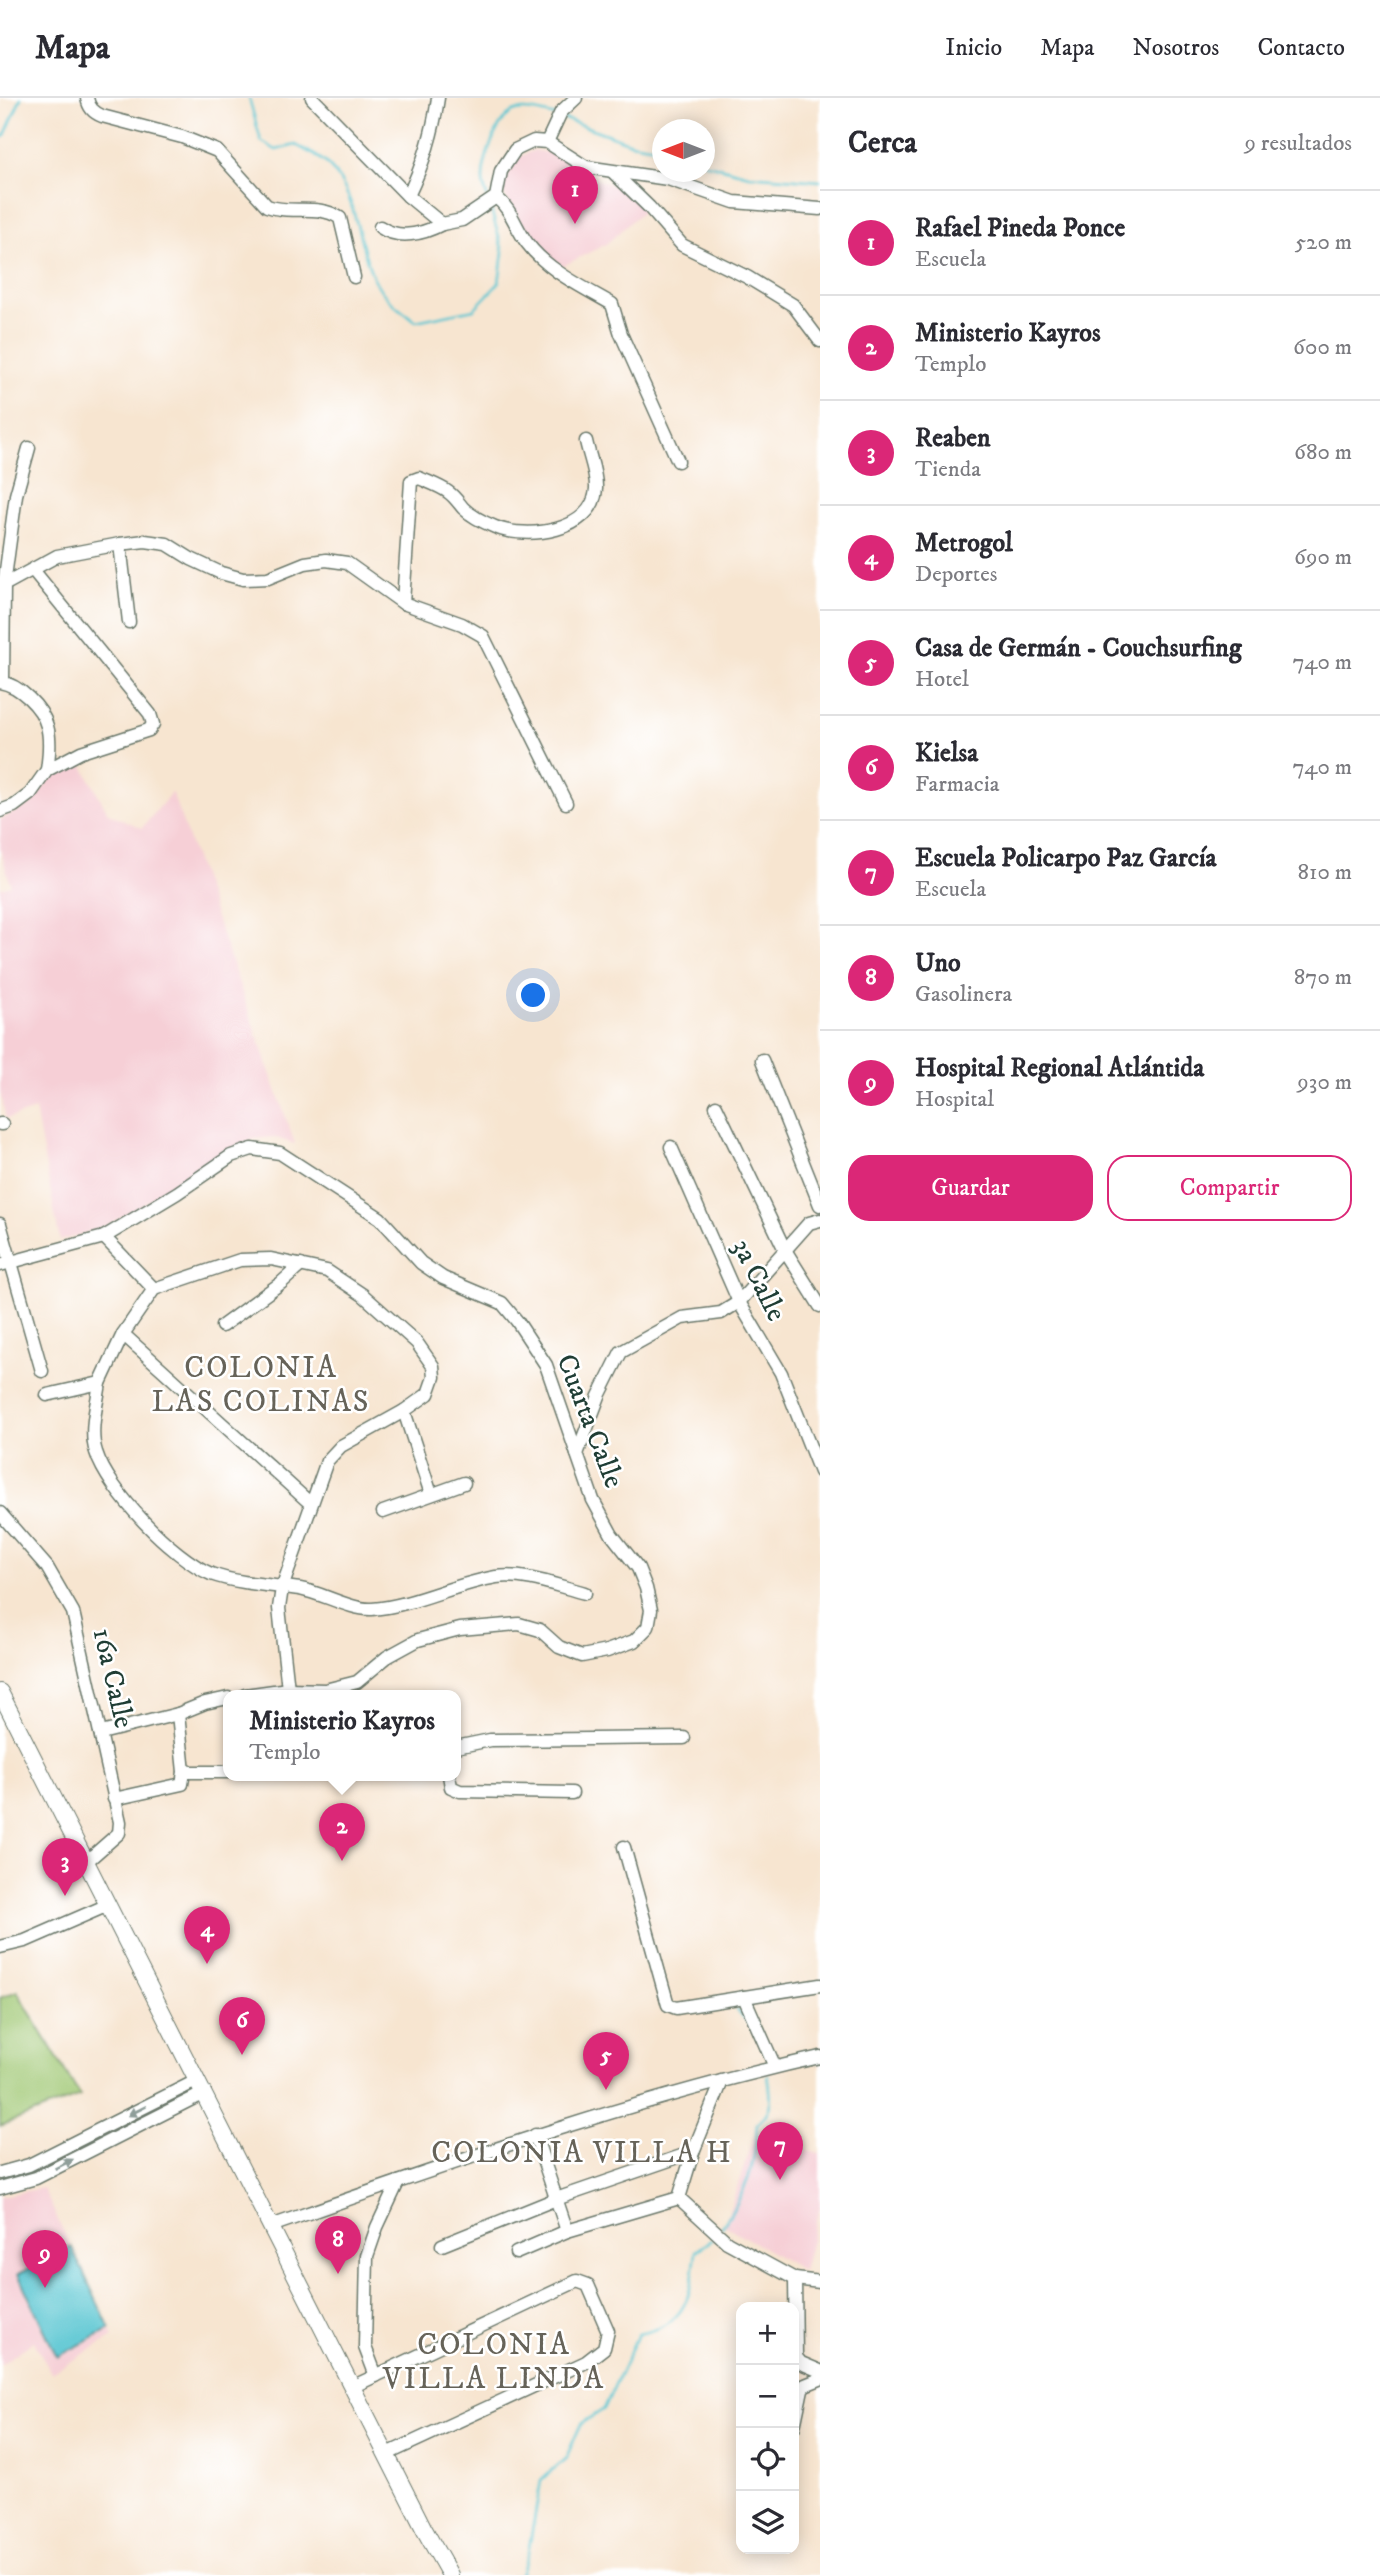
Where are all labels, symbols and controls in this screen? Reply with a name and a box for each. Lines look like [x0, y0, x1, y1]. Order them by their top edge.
text: Mapa [35, 28, 110, 69]
text: Inicio [945, 33, 1002, 63]
text: Mapa [1040, 33, 1095, 63]
text: Nosotros [1133, 33, 1219, 63]
text: Contacto [1257, 33, 1345, 63]
north arrow [652, 119, 715, 182]
text: Cerca [848, 125, 917, 162]
text: 9 resultados [1244, 129, 1352, 158]
pin: 1 [552, 166, 598, 224]
text: Rafael Pineda Ponce [915, 212, 1125, 245]
text: 1 [867, 228, 875, 257]
text: 520 m [1295, 228, 1352, 257]
text: Escuela [915, 245, 986, 274]
text: Ministerio Kayros [915, 317, 1101, 350]
text: 2 [865, 333, 877, 362]
text: 600 m [1293, 333, 1352, 362]
text: Templo [915, 350, 986, 379]
text: Reaben [915, 422, 991, 455]
text: 3 [867, 438, 875, 467]
text: 680 m [1294, 438, 1352, 467]
text: Tienda [915, 455, 981, 484]
text: Metrogol [915, 527, 1013, 560]
text: 4 [864, 543, 878, 572]
text: 690 m [1294, 543, 1352, 572]
text: Deportes [915, 560, 997, 589]
text: Casa de Germán - Couchsurfing [915, 632, 1242, 665]
text: 5 [865, 648, 877, 677]
text: 740 m [1292, 648, 1352, 677]
text: Hotel [915, 665, 969, 694]
text: Kielsa [915, 737, 978, 770]
text: 6 [865, 753, 877, 782]
text: 740 m [1292, 753, 1352, 782]
text: Farmacia [915, 770, 999, 799]
text: Escuela Policarpo Paz García [915, 842, 1217, 875]
text: 7 [865, 858, 877, 887]
text: 810 m [1298, 858, 1352, 887]
text: Escuela [915, 875, 986, 904]
text: Uno [915, 947, 961, 980]
text: 8 [865, 963, 877, 992]
text: 870 m [1294, 963, 1352, 992]
your location [516, 978, 550, 1012]
text: Gasolinera [915, 980, 1012, 1009]
text: Hospital Regional Atlántida [915, 1052, 1204, 1085]
text: 9 [865, 1068, 877, 1097]
text: 930 m [1297, 1068, 1352, 1097]
text: Hospital [915, 1085, 994, 1114]
button: Guardar [848, 1155, 1093, 1221]
button: Compartir [1107, 1155, 1352, 1221]
street label: 3a Calle [724, 1233, 794, 1327]
street label: Cuarta Calle [549, 1349, 631, 1493]
district label: COLONIA LAS COLINAS [151, 1350, 371, 1421]
street label: 16a Calle [85, 1625, 141, 1731]
popup [223, 1690, 461, 1781]
text: Ministerio Kayros [249, 1705, 435, 1738]
text: Templo [249, 1738, 321, 1767]
pin: 2 [319, 1803, 365, 1861]
pin: 3 [42, 1838, 88, 1896]
pin: 4 [184, 1906, 230, 1964]
pin: 6 [219, 1997, 265, 2055]
pin: 5 [583, 2032, 629, 2090]
one-way arrow [127, 2105, 147, 2116]
pin: 7 [757, 2122, 803, 2180]
district label: COLONIA VILLA H [431, 2135, 733, 2172]
one-way arrow [54, 2159, 74, 2170]
pin: 8 [315, 2216, 361, 2274]
pin: 9 [22, 2230, 68, 2288]
map controls [736, 2302, 799, 2554]
button: + [736, 2302, 799, 2365]
district label: COLONIA VILLA LINDA [382, 2327, 605, 2398]
button: − [736, 2365, 799, 2428]
button: locate [736, 2428, 799, 2491]
button: layers [736, 2491, 799, 2554]

